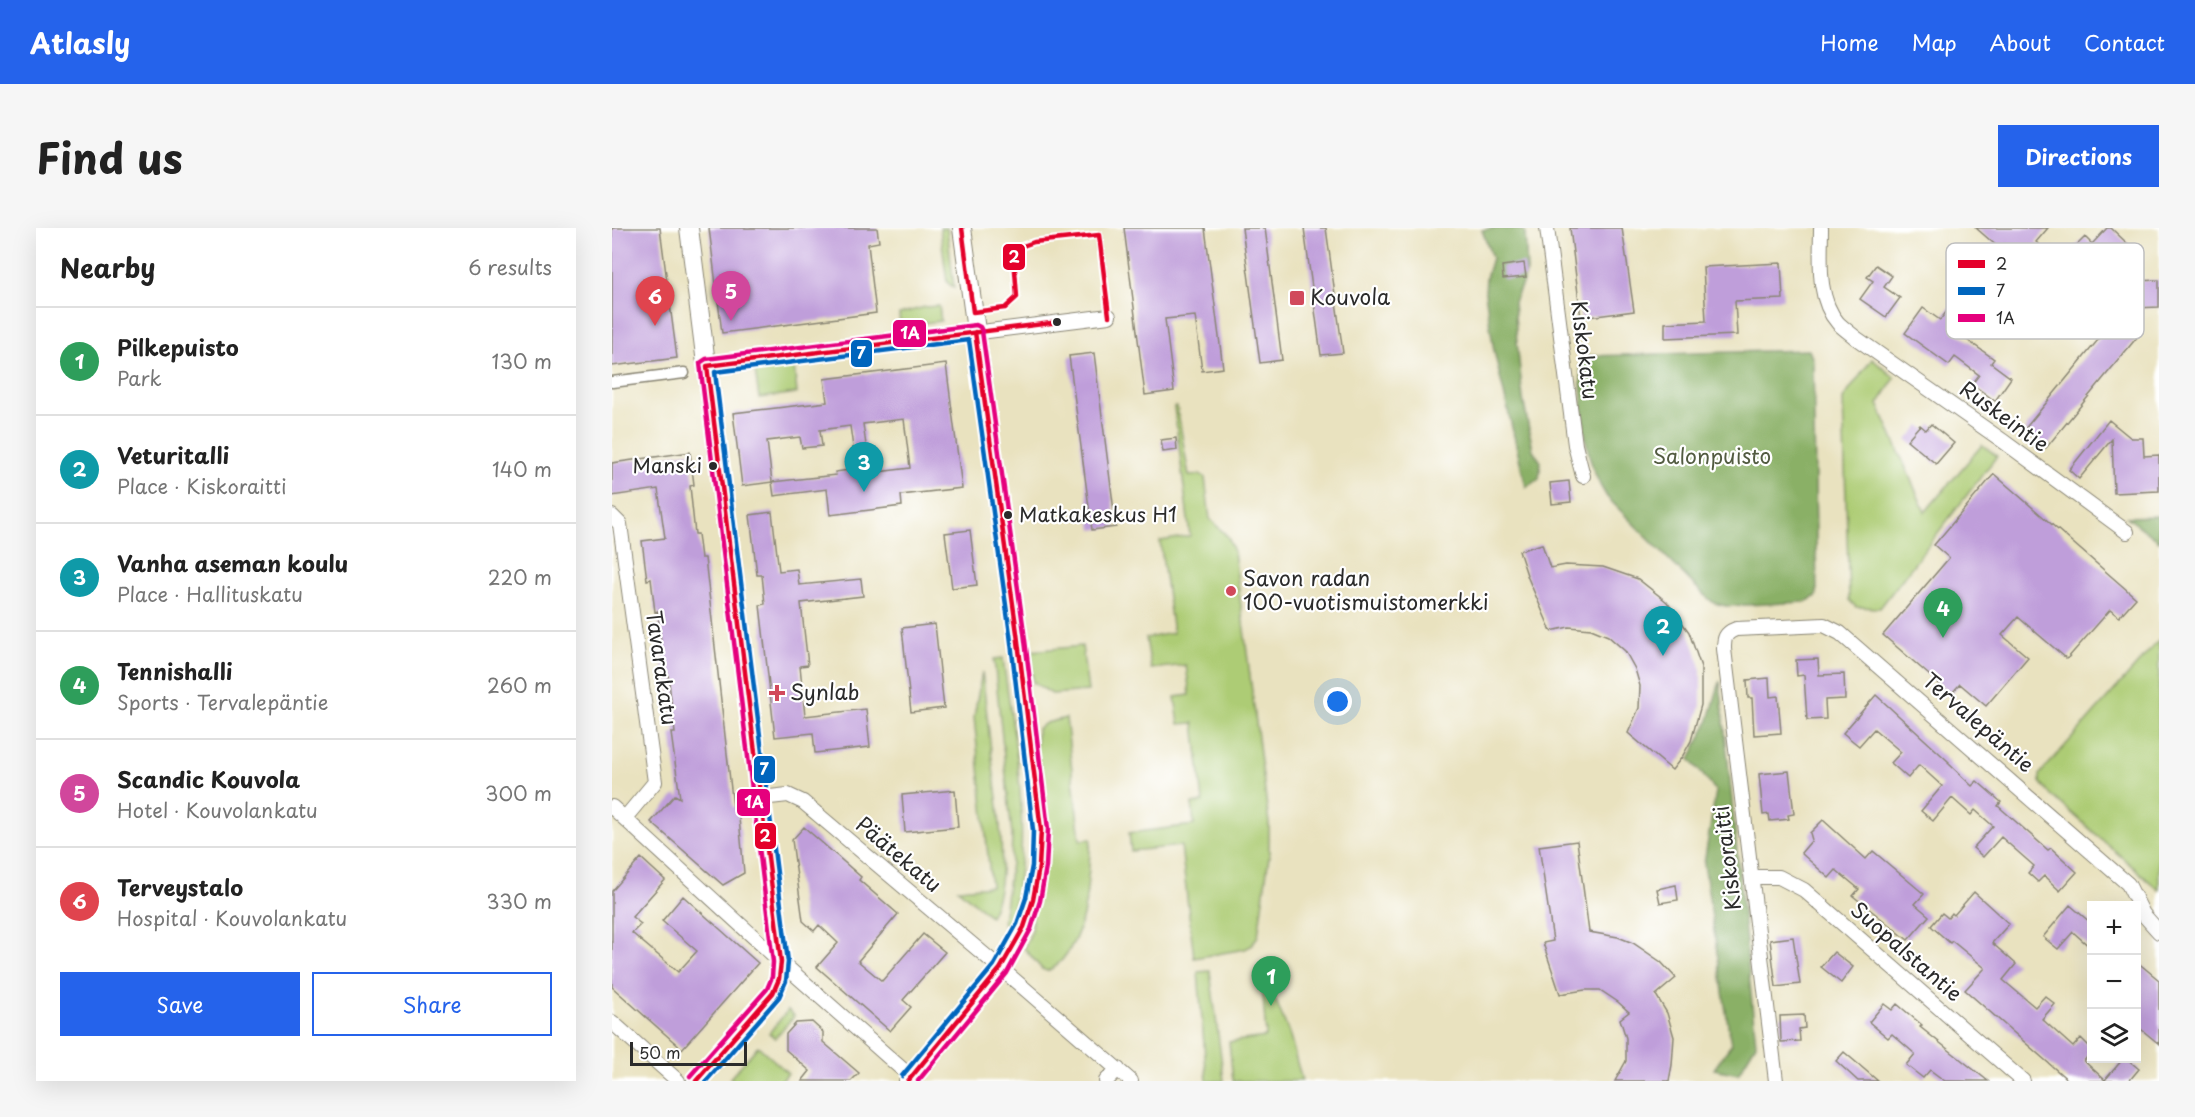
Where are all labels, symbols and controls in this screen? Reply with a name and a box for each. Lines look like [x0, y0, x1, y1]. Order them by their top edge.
text: Atlasly [30, 21, 130, 64]
text: Home [1820, 26, 1879, 58]
text: Map [1912, 26, 1957, 58]
text: About [1990, 26, 2051, 58]
text: Contact [2084, 26, 2165, 58]
text: Find us [36, 125, 183, 188]
button: Directions [1998, 125, 2159, 187]
line badge: 2 [1002, 243, 1026, 271]
legend [1946, 243, 2144, 339]
text: 2 [1008, 244, 1020, 268]
text: Nearby [60, 248, 155, 287]
text: 2 [1996, 251, 2007, 275]
text: 6 results [468, 252, 552, 282]
pin: 5 [712, 272, 750, 321]
pin: 6 [636, 276, 675, 326]
text: 7 [1996, 278, 2005, 302]
place label: Kouvola [1310, 280, 1390, 312]
marker: Kouvola [1288, 289, 1306, 307]
street label: Kiskokatu [1564, 298, 1608, 401]
text: 1A [1996, 305, 2015, 329]
unlabelled marker [1051, 316, 1063, 328]
line badge: 1A [892, 319, 927, 348]
text: 1A [900, 320, 920, 344]
text: Pilkepuisto [117, 330, 239, 363]
line badge: 7 [850, 339, 873, 368]
text: 7 [856, 340, 866, 364]
text: 1 [75, 346, 84, 376]
text: 130 m [492, 346, 552, 376]
text: Park [117, 363, 162, 393]
street label: Ruskeintie [1954, 372, 2056, 459]
text: Veturitalli [117, 438, 229, 471]
park label: Salonpuisto [1653, 439, 1771, 471]
pin: 3 [844, 442, 884, 492]
place label: Manski [633, 450, 702, 480]
text: 2 [72, 454, 87, 484]
text: 140 m [492, 454, 552, 484]
marker: Manski [707, 460, 719, 472]
text: Place · Kiskoraitti [117, 471, 287, 501]
place label: Matkakeskus H1 [1019, 499, 1177, 529]
marker: Matkakeskus H1 [1002, 509, 1014, 521]
text: Vanha aseman koulu [117, 546, 348, 579]
place label: Savon radan 100-vuotismuistomerkki [1243, 561, 1489, 617]
text: 3 [73, 562, 86, 592]
text: 220 m [488, 562, 552, 592]
text: Place · Hallituskatu [117, 579, 303, 609]
marker: Savon radan 100-vuotismuistomerkki [1224, 584, 1238, 598]
pin: 4 [1924, 588, 1962, 638]
pin: 2 [1644, 606, 1682, 656]
street label: Tavarakatu [639, 608, 687, 727]
text: Tennishalli [117, 654, 233, 687]
street label: Tervalepäntie [1916, 664, 2042, 779]
text: 4 [73, 670, 86, 700]
text: 260 m [487, 670, 552, 700]
place label: Synlab [790, 675, 859, 707]
marker: Synlab [768, 684, 786, 702]
text: Sports · Tervalepäntie [117, 687, 328, 717]
your location [1323, 687, 1352, 716]
line badge: 7 [753, 755, 776, 784]
text: 7 [759, 756, 769, 780]
text: Scandic Kouvola [117, 762, 300, 795]
text: 5 [73, 778, 86, 808]
text: 300 m [485, 778, 552, 808]
line badge: 1A [736, 788, 771, 817]
text: 1A [744, 789, 764, 813]
text: Hotel · Kouvolankatu [117, 795, 318, 825]
street label: Kiskoraitti [1704, 804, 1748, 912]
street label: Päätekatu [849, 808, 949, 899]
line badge: 2 [754, 822, 777, 850]
text: 2 [759, 823, 771, 847]
text: Terveystalo [117, 870, 243, 903]
text: 6 [72, 886, 87, 916]
text: 330 m [486, 886, 552, 916]
street label: Suopalstantie [1844, 893, 1970, 1008]
map controls [2087, 901, 2141, 1063]
button: + [2087, 901, 2141, 955]
text: Hospital · Kouvolankatu [117, 903, 347, 933]
button: − [2087, 955, 2141, 1009]
pin: 1 [1252, 956, 1290, 1006]
button: Save [60, 972, 300, 1036]
button: Share [312, 972, 552, 1036]
button: layers [2087, 1009, 2141, 1063]
scale bar [630, 1039, 747, 1066]
text: 50 m [639, 1040, 680, 1064]

